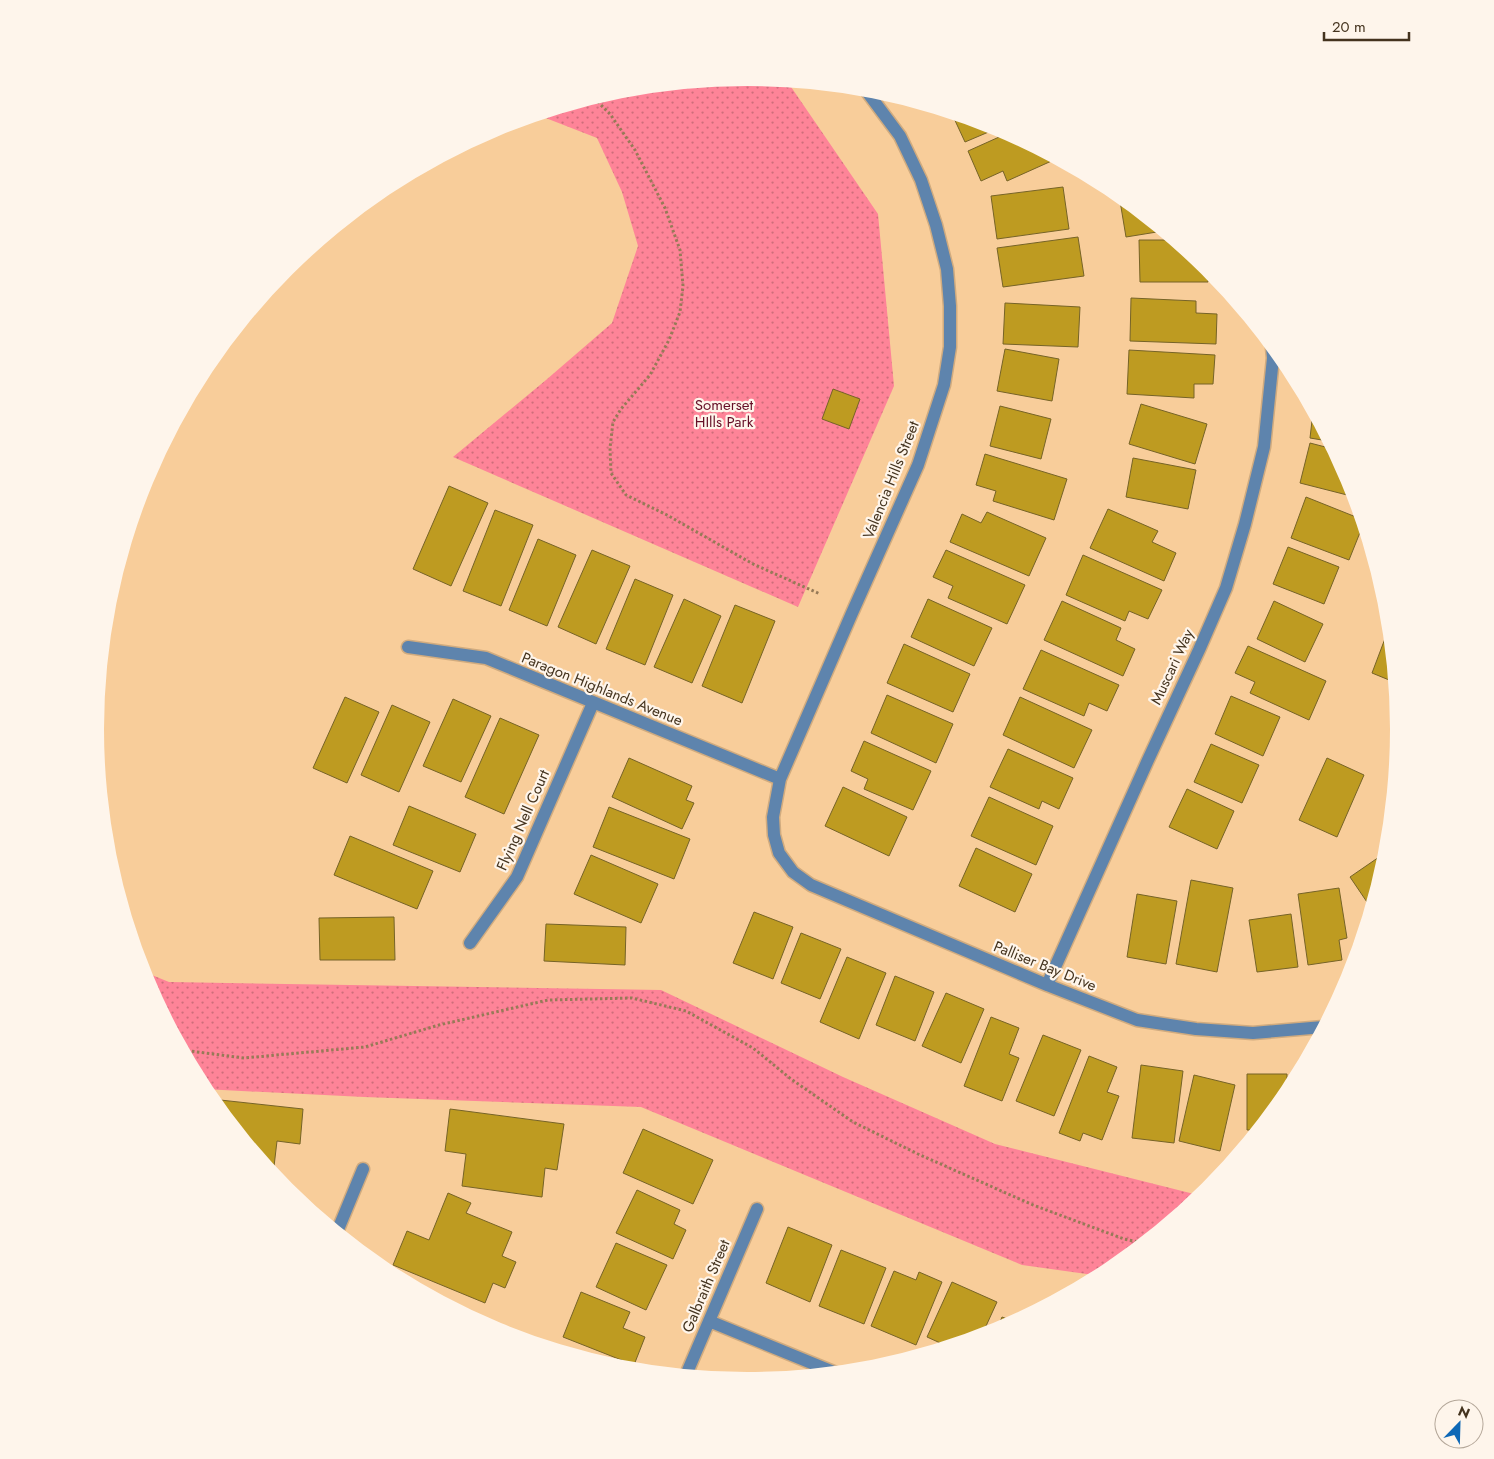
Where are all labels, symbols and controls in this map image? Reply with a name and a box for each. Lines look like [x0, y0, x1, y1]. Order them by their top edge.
scale bar [1324, 10, 1409, 42]
text: 20 m [1332, 16, 1366, 38]
park label: Somerset HIlls Park [695, 394, 754, 433]
street label: Valencia Hills Street [857, 417, 925, 542]
street label: Muscari Way [1145, 625, 1199, 708]
street label: Paragon Highlands Avenue [518, 647, 686, 731]
street label: Flying Nell Court [491, 766, 555, 874]
street label: Palliser Bay Drive [990, 935, 1100, 997]
street label: Galbraith Street [677, 1236, 736, 1336]
north arrow [1434, 1399, 1484, 1449]
text: N [1455, 1401, 1473, 1423]

